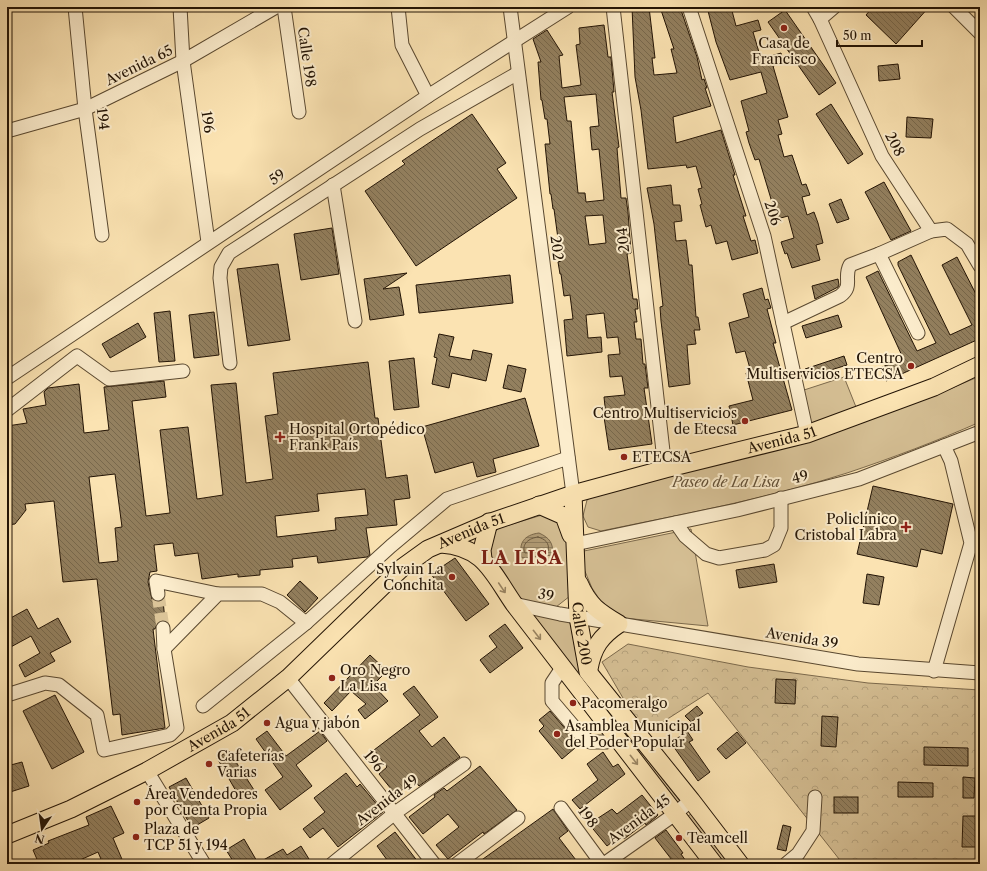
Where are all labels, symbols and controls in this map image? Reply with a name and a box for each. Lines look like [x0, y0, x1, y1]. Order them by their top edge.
scale bar [837, 22, 922, 48]
marker: Casa de Francisco [779, 23, 789, 33]
street label: Calle 198 [294, 26, 320, 88]
text: 50 m [843, 28, 872, 43]
place label: Casa de Francisco [752, 34, 816, 68]
street label: Avenida 65 [101, 41, 176, 89]
street label: 194 [93, 107, 113, 131]
street label: 196 [198, 110, 218, 134]
street label: 208 [881, 129, 909, 159]
street label: 59 [265, 165, 289, 189]
street label: 206 [761, 198, 785, 228]
street label: 204 [613, 227, 633, 253]
street label: 202 [547, 235, 567, 261]
place label: Centro Multiservicios ETECSA [746, 349, 904, 383]
marker: Centro Multiservicios ETECSA [906, 361, 916, 371]
place label: Centro Multiservicios de Etecsa [593, 404, 738, 438]
marker: Centro Multiservicios de Etecsa [740, 416, 750, 426]
place label: Hospital Ortopédico Frank País [289, 420, 425, 454]
street label: Avenida 51 [744, 422, 819, 458]
marker: Hospital Ortopédico Frank País [274, 431, 286, 443]
place label: ETECSA [632, 448, 692, 466]
marker: ETECSA [619, 452, 629, 462]
street label: 49 [790, 466, 810, 488]
park label: Paseo de La Lisa [671, 473, 780, 491]
street label: Avenida 51 [434, 509, 507, 553]
place label: Policlínico Cristobal Labra [795, 510, 898, 544]
marker: Policlínico Cristobal Labra [900, 521, 912, 533]
district label: LA LISA [481, 547, 563, 569]
place label: Sylvain La Conchita [376, 560, 445, 594]
marker: Sylvain La Conchita [447, 572, 457, 582]
one-way arrow [499, 582, 507, 594]
street label: 39 [536, 585, 556, 605]
street label: Calle 200 [568, 602, 596, 667]
street label: Avenida 39 [764, 623, 839, 653]
one-way arrow [533, 630, 542, 641]
place label: Oro Negro La Lisa [340, 661, 410, 695]
marker: Oro Negro La Lisa [327, 673, 337, 683]
place label: Pacomeralgo [581, 694, 668, 712]
marker: Pacomeralgo [568, 698, 578, 708]
street label: Avenida 51 [183, 703, 254, 756]
place label: Agua y jabón [274, 714, 360, 732]
place label: Asamblea Municipal del Poder Popular [564, 717, 701, 751]
marker: Agua y jabón [262, 718, 272, 728]
marker: Asamblea Municipal del Poder Popular [552, 729, 562, 739]
place label: Cafeterías Varias [216, 747, 284, 781]
street label: 196 [360, 747, 388, 775]
one-way arrow [630, 755, 638, 766]
marker: Cafeterías Varias [204, 759, 214, 769]
street label: Avenida 49 [351, 771, 422, 830]
place label: Área Vendedores por Cuenta Propia [144, 785, 268, 819]
street label: Avenida 45 [603, 790, 674, 848]
marker: Área Vendedores por Cuenta Propia [132, 797, 142, 807]
street label: 198 [574, 803, 602, 831]
north arrow [22, 809, 62, 849]
place label: Plaza de TCP 51 y 194 [144, 820, 228, 854]
place label: Teamcell [687, 829, 748, 847]
text: N [33, 831, 46, 847]
marker: Plaza de TCP 51 y 194 [131, 832, 141, 842]
marker: Teamcell [674, 833, 684, 843]

